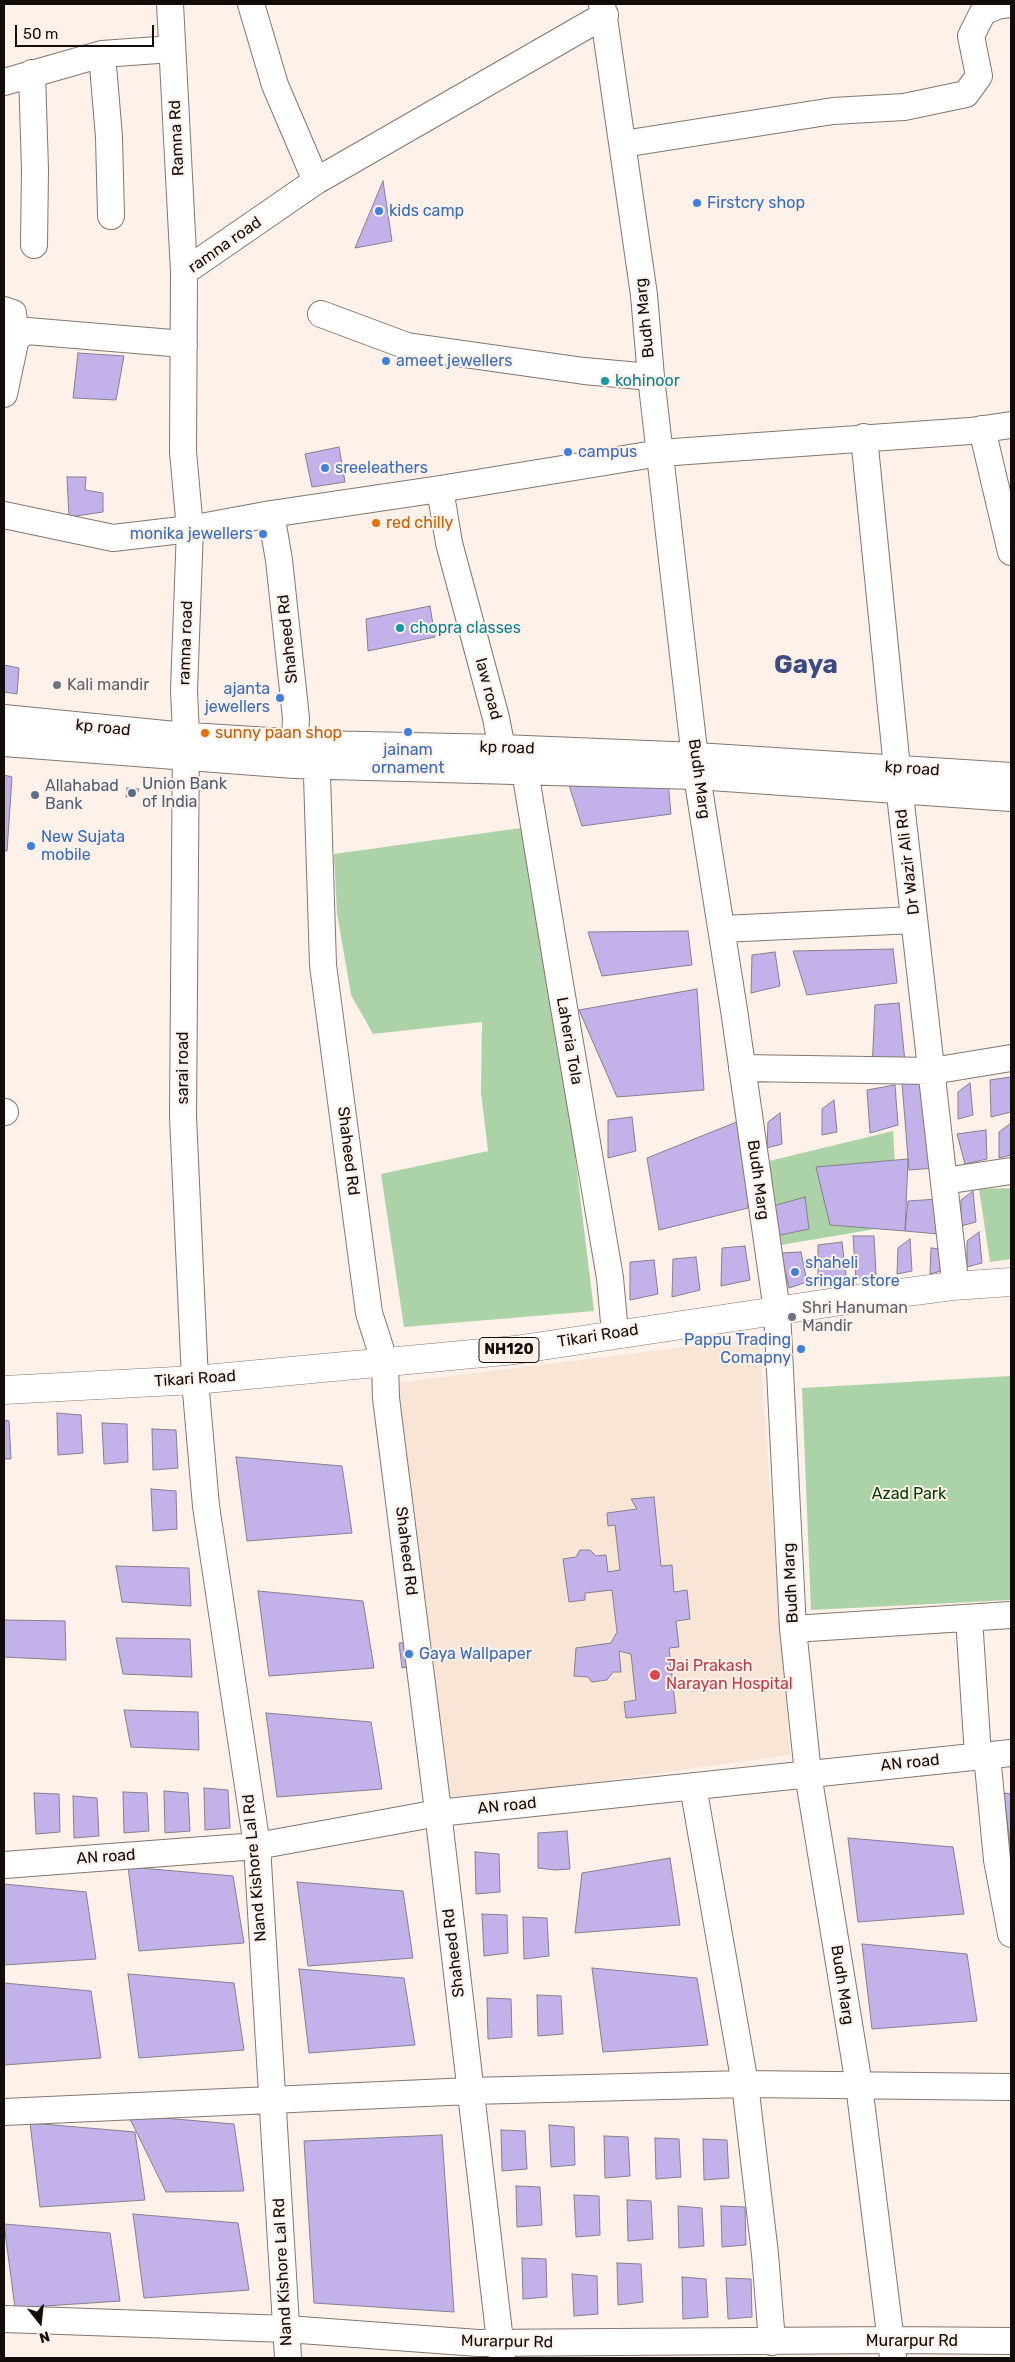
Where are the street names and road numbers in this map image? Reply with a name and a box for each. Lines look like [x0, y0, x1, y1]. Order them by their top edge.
street label: Ramna Rd [165, 100, 189, 176]
street label: ramna road [185, 213, 265, 277]
street label: Budh Marg [631, 277, 659, 359]
street label: Shaheed Rd [274, 593, 302, 685]
street label: ramna road [175, 600, 197, 686]
street label: law road [471, 656, 505, 722]
street label: kp road [75, 716, 131, 740]
street label: kp road [479, 737, 535, 759]
street label: Budh Marg [684, 738, 714, 820]
street label: kp road [884, 757, 940, 781]
street label: Dr Wazir Ali Rd [892, 808, 924, 916]
street label: Laheria Tola [552, 996, 586, 1086]
street label: sarai road [173, 1031, 193, 1105]
street label: Shaheed Rd [333, 1105, 363, 1197]
street label: Budh Marg [743, 1139, 773, 1221]
street label: Tikari Road [556, 1320, 640, 1352]
road number: NH120 [479, 1338, 539, 1362]
street label: Tikari Road [154, 1367, 236, 1391]
street label: Shaheed Rd [391, 1505, 421, 1597]
street label: Budh Marg [779, 1542, 803, 1624]
street label: AN road [880, 1750, 940, 1776]
street label: Nand Kishore Lal Rd [239, 1793, 271, 1943]
street label: AN road [477, 1793, 537, 1819]
street label: AN road [76, 1845, 136, 1869]
street label: Shaheed Rd [439, 1907, 469, 1999]
street label: Budh Marg [826, 1944, 858, 2026]
street label: Nand Kishore Lal Rd [270, 2198, 296, 2346]
street label: Murarpur Rd [866, 2331, 958, 2351]
street label: Murarpur Rd [461, 2332, 553, 2352]

